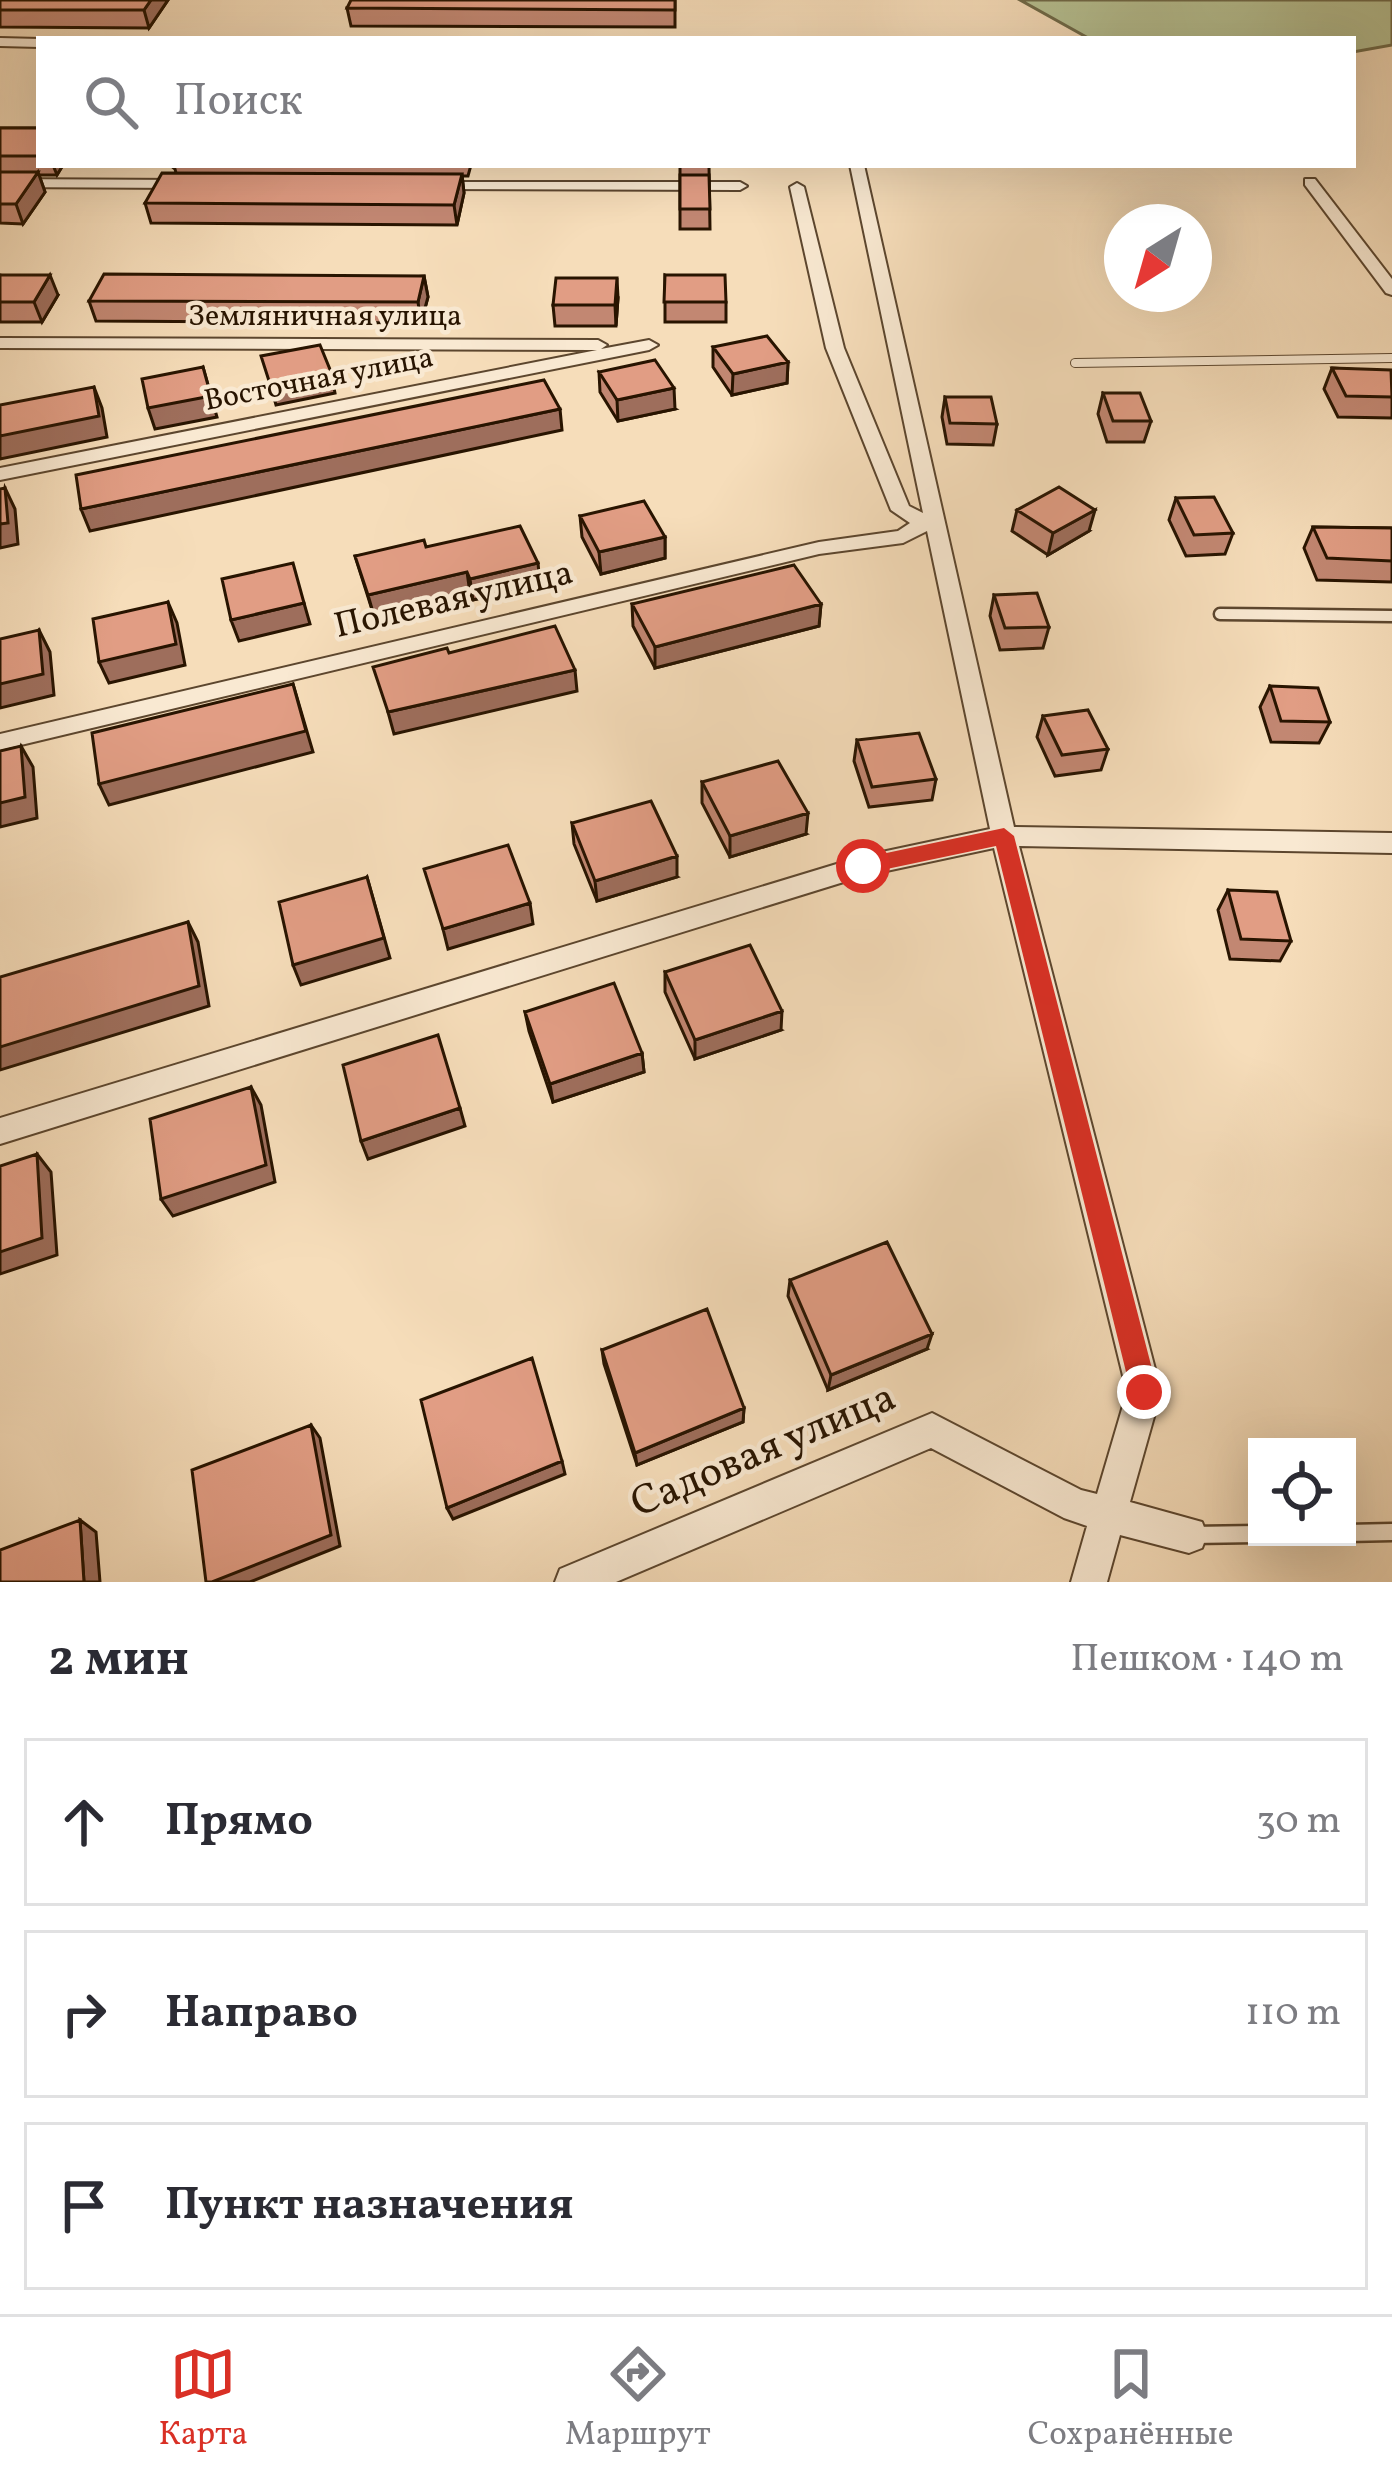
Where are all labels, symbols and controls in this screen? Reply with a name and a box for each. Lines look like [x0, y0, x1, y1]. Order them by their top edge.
search box [36, 36, 1356, 168]
icon: search [78, 69, 144, 135]
text: Поиск [174, 71, 303, 134]
north arrow [1104, 204, 1212, 312]
street label: Земляничная улица [188, 296, 462, 338]
street label: Восточная улица [201, 337, 437, 423]
street label: Полевая улица [330, 549, 578, 653]
route start [836, 839, 890, 893]
route end [1117, 1365, 1171, 1419]
street label: Садовая улица [622, 1370, 906, 1534]
map controls [1248, 1438, 1356, 1546]
button: locate [1248, 1438, 1356, 1546]
text: 2 мин [48, 1625, 189, 1696]
text: Пешком · 140 m [1070, 1633, 1344, 1687]
icon: ahead [51, 1789, 117, 1855]
text: Прямо [165, 1791, 313, 1854]
text: 30 m [1256, 1795, 1341, 1849]
icon: right [51, 1981, 117, 2047]
text: Направо [165, 1983, 358, 2046]
text: 110 m [1245, 1987, 1341, 2041]
icon: arrive [51, 2173, 117, 2239]
text: Пункт назначения [165, 2175, 574, 2238]
tab: Карта [158, 2341, 248, 2459]
tab: Маршрут [565, 2341, 711, 2459]
tab: Сохранённые [1028, 2341, 1233, 2459]

